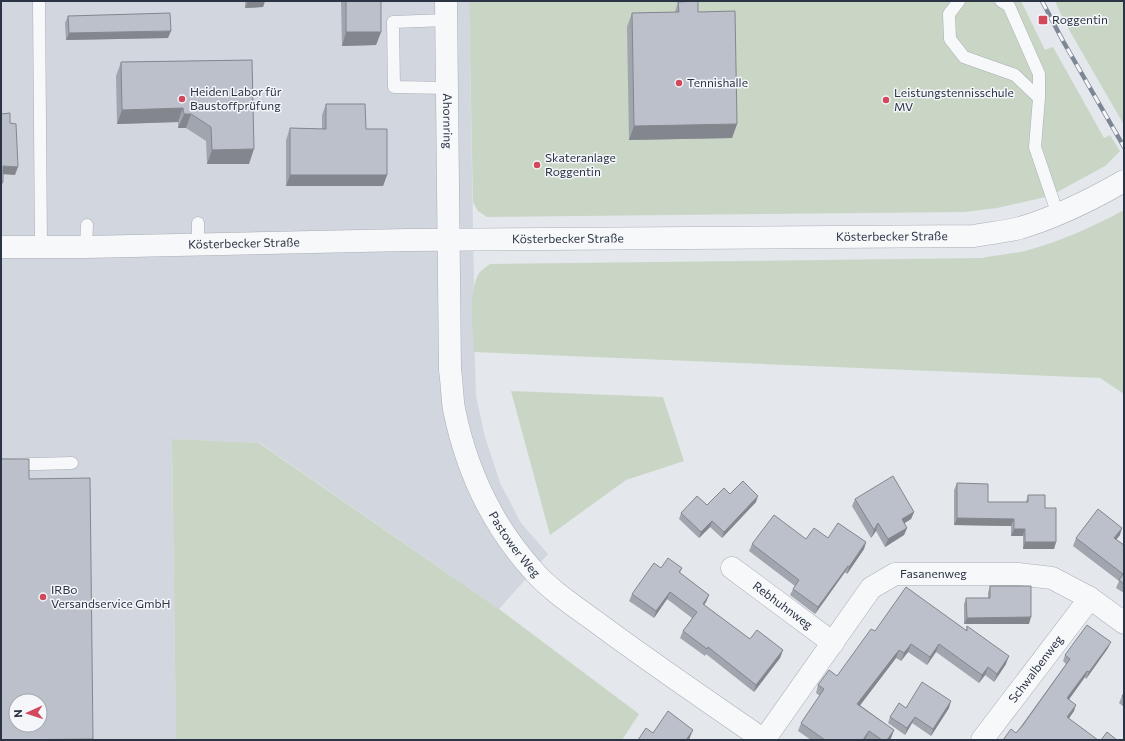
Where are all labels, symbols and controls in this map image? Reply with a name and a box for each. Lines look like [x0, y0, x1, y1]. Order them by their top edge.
place label: Roggentin [1052, 12, 1108, 26]
marker: Roggentin [1037, 14, 1049, 26]
place label: Tennishalle [687, 75, 748, 89]
marker: Tennishalle [674, 78, 684, 88]
place label: Heiden Labor für Baustoffprüfung [190, 84, 282, 112]
place label: Leistungstennisschule MV [894, 85, 1014, 113]
street label: Ahornring [441, 93, 456, 149]
marker: Heiden Labor für Baustoffprüfung [177, 94, 187, 104]
marker: Leistungstennisschule MV [881, 95, 891, 105]
place label: Skateranlage Roggentin [545, 150, 616, 178]
marker: Skateranlage Roggentin [532, 160, 542, 170]
street label: Kösterbecker Straße [836, 228, 948, 243]
street label: Kösterbecker Straße [512, 230, 624, 245]
street label: Kösterbecker Straße [188, 234, 300, 251]
street label: Pastower Weg [487, 509, 544, 580]
street label: Fasanenweg [900, 566, 967, 580]
street label: Rebhuhnweg [751, 578, 816, 632]
place label: IRBo Versandservice GmbH [51, 582, 171, 610]
marker: IRBo Versandservice GmbH [38, 592, 48, 602]
street label: Schwalbenweg [1005, 632, 1065, 705]
north arrow [8, 693, 48, 733]
text: N [11, 709, 24, 718]

